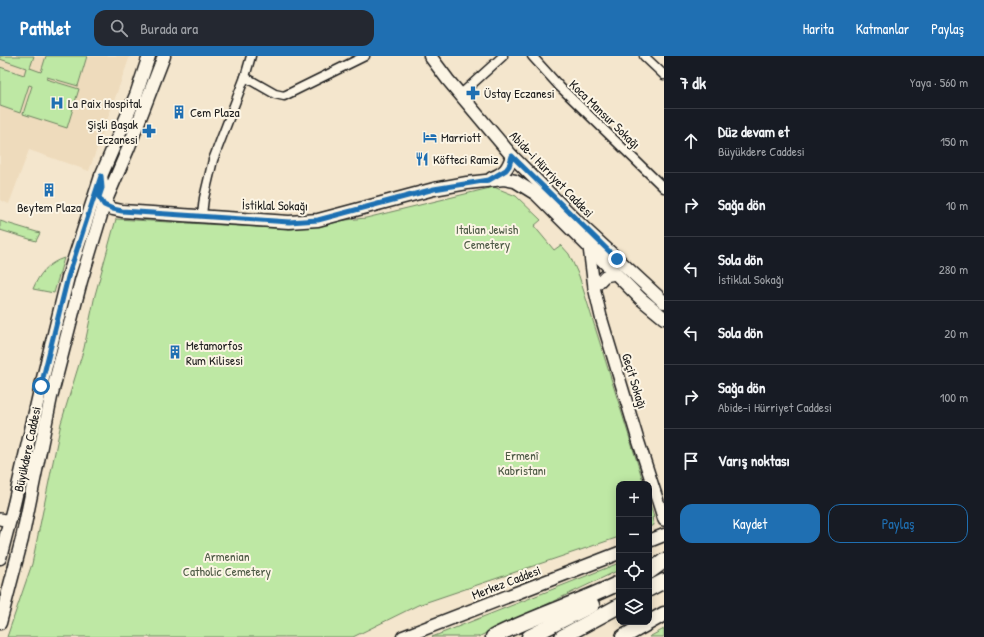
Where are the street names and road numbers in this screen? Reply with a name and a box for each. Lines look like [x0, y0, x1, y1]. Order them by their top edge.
street label: Koca Mansur Sokağı [565, 75, 645, 153]
street label: Abide-i Hürriyet Caddesi [506, 127, 598, 221]
street label: İstiklal Sokağı [242, 195, 308, 215]
street label: Geçit Sokağı [618, 351, 652, 411]
street label: Büyükdere Caddesi [9, 405, 45, 493]
street label: Merkez Caddesi [469, 561, 543, 603]

